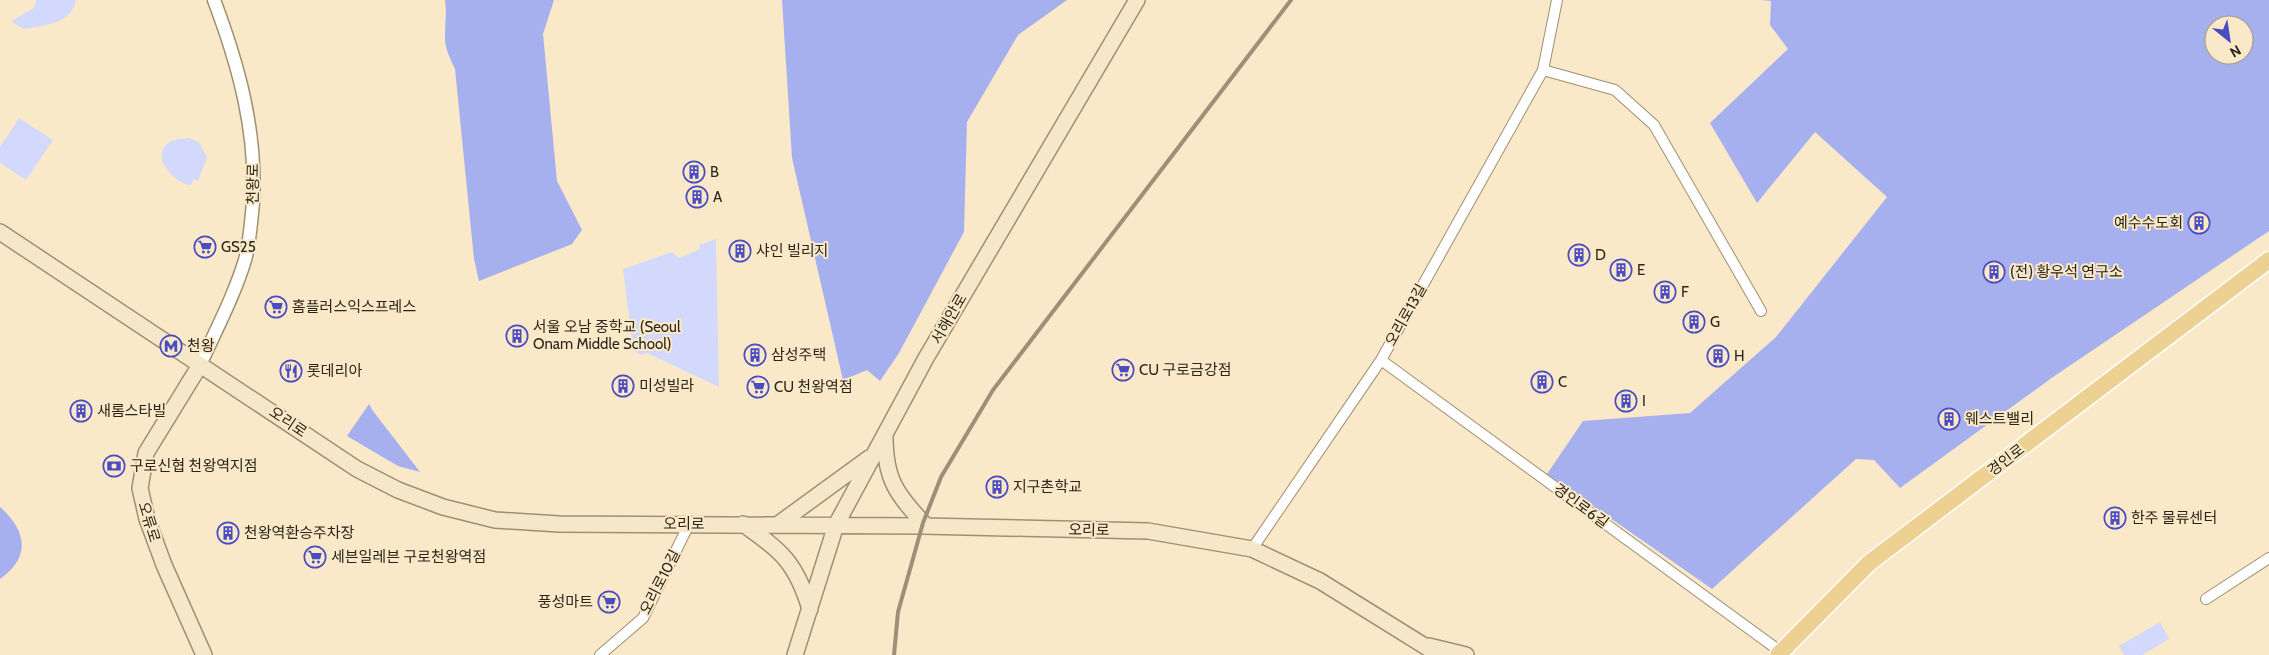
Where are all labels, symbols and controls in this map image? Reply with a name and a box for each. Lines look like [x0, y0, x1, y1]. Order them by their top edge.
north arrow [2204, 15, 2254, 65]
text: N [2227, 41, 2244, 62]
building icon: B [682, 160, 706, 184]
street label: 천왕로 [244, 163, 262, 205]
place label: B [710, 163, 719, 181]
building icon: A [685, 185, 709, 209]
place label: A [713, 188, 723, 206]
building icon: 예수수도회 [2187, 211, 2211, 235]
place label: 예수수도회 [2114, 214, 2183, 232]
supermarket icon: GS25 [193, 235, 217, 259]
place label: GS25 [221, 238, 256, 256]
building icon: 샤인 빌리지 [728, 239, 752, 263]
place label: 샤인 빌리지 [756, 242, 828, 260]
building icon: D [1567, 243, 1591, 267]
place label: D [1595, 246, 1606, 264]
building icon: E [1609, 258, 1633, 282]
building icon: (전) 황우석 연구소 [1982, 260, 2006, 284]
place label: E [1637, 261, 1645, 279]
place label: (전) 황우석 연구소 [2010, 263, 2123, 281]
building icon: F [1653, 280, 1677, 304]
street label: 오리로13길 [1382, 281, 1430, 349]
place label: F [1681, 283, 1689, 301]
street label: 서해안로 [927, 291, 971, 347]
supermarket icon: 홈플러스익스프레스 [264, 295, 288, 319]
place label: 홈플러스익스프레스 [292, 298, 416, 316]
building icon: G [1682, 310, 1706, 334]
place label: G [1710, 313, 1720, 331]
place label: 서울 오남 중학교 (Seoul Onam Middle School) [533, 318, 681, 353]
building icon: 서울 오남 중학교 (Seoul Onam Middle School) [505, 324, 529, 348]
metro station icon: 천왕 [159, 334, 183, 358]
place label: 천왕 [187, 337, 215, 355]
building icon: 삼성주택 [743, 343, 767, 367]
building icon: H [1706, 344, 1730, 368]
place label: 삼성주택 [771, 346, 826, 364]
place label: H [1734, 347, 1745, 365]
supermarket icon: CU 구로금강점 [1111, 358, 1135, 382]
restaurant icon: 롯데리아 [279, 359, 303, 383]
place label: CU 구로금강점 [1139, 361, 1231, 379]
place label: 롯데리아 [307, 362, 362, 380]
building icon: C [1530, 370, 1554, 394]
place label: C [1558, 373, 1567, 391]
building icon: 미성빌라 [611, 374, 635, 398]
supermarket icon: CU 천왕역점 [746, 375, 770, 399]
place label: 미성빌라 [639, 377, 694, 395]
place label: CU 천왕역점 [774, 378, 853, 396]
building icon: I [1614, 389, 1638, 413]
place label: I [1642, 392, 1646, 410]
building icon: 새롬스타빌 [69, 399, 93, 423]
place label: 새롬스타빌 [97, 402, 166, 420]
street label: 오리로 [266, 403, 310, 441]
building icon: 웨스트밸리 [1937, 407, 1961, 431]
place label: 웨스트밸리 [1965, 410, 2034, 428]
street label: 경인로 [1984, 440, 2028, 480]
bank icon: 구로신협 천왕역지점 [102, 454, 126, 478]
place label: 구로신협 천왕역지점 [130, 457, 258, 475]
building icon: 지구촌학교 [985, 475, 1009, 499]
place label: 지구촌학교 [1013, 478, 1082, 496]
street label: 경인로6길 [1550, 480, 1612, 532]
street label: 오류로 [134, 500, 164, 544]
building icon: 한주 물류센터 [2103, 506, 2127, 530]
place label: 한주 물류센터 [2131, 509, 2217, 527]
street label: 오리로 [663, 515, 705, 533]
building icon: 천왕역환승주차장 [216, 521, 240, 545]
street label: 오리로 [1068, 521, 1110, 539]
place label: 천왕역환승주차장 [244, 524, 355, 542]
supermarket icon: 세븐일레븐 구로천왕역점 [303, 545, 327, 569]
street label: 오리로10길 [636, 546, 684, 618]
place label: 세븐일레븐 구로천왕역점 [331, 548, 486, 566]
supermarket icon: 풍성마트 [597, 590, 621, 614]
place label: 풍성마트 [538, 593, 593, 611]

